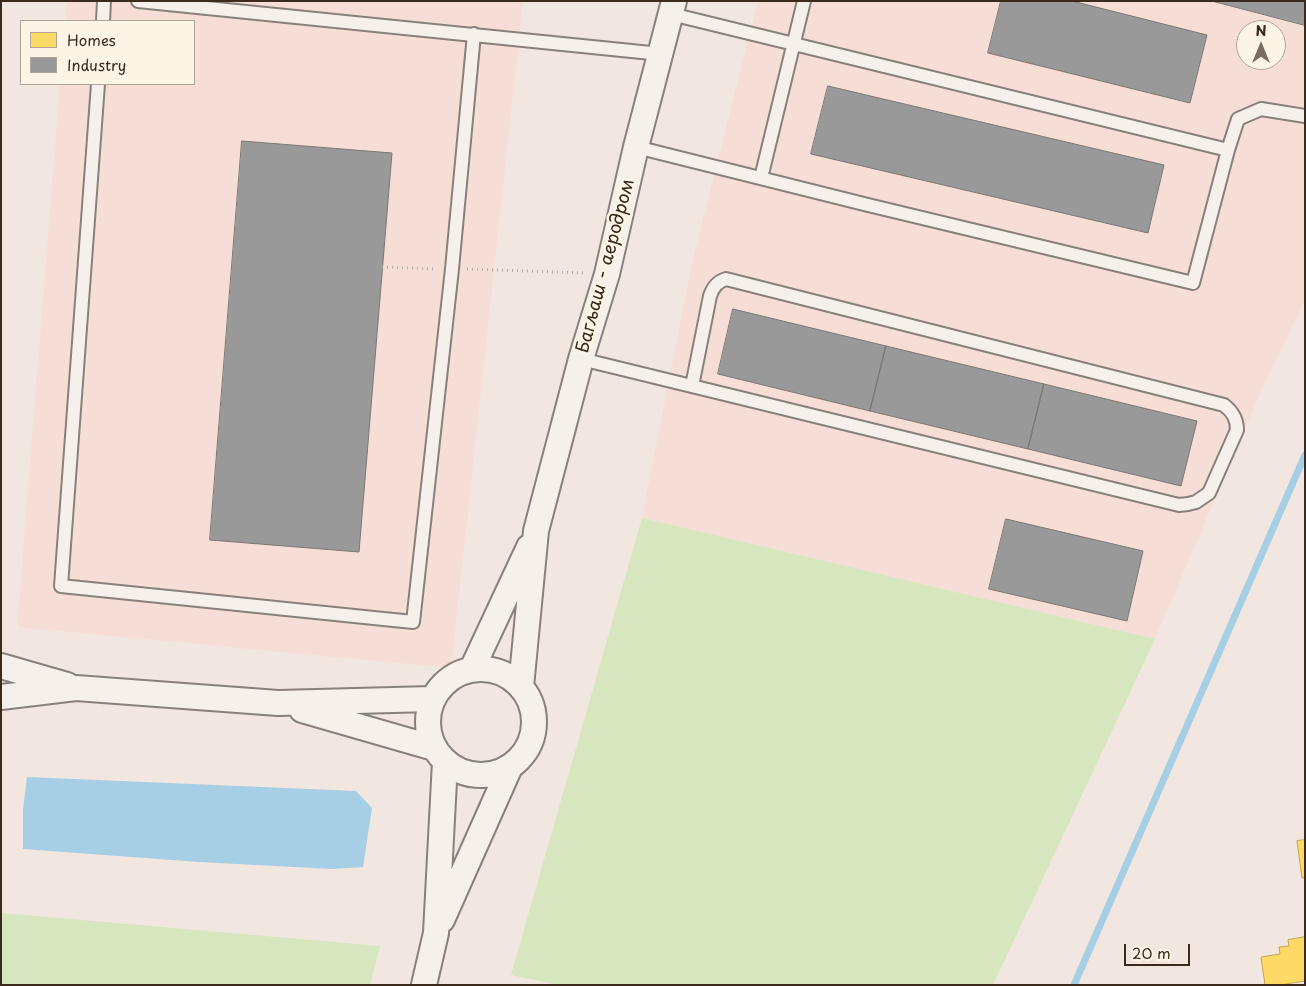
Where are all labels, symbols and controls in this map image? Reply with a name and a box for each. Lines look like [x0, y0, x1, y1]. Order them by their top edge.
legend [20, 20, 195, 85]
north arrow [1236, 20, 1286, 70]
text: N [1255, 20, 1267, 41]
text: Homes [67, 28, 116, 51]
text: Industry [67, 53, 126, 76]
street label: Багљаш - аеродром [572, 177, 640, 355]
scale bar [1126, 934, 1192, 966]
text: 20 m [1132, 941, 1171, 964]

